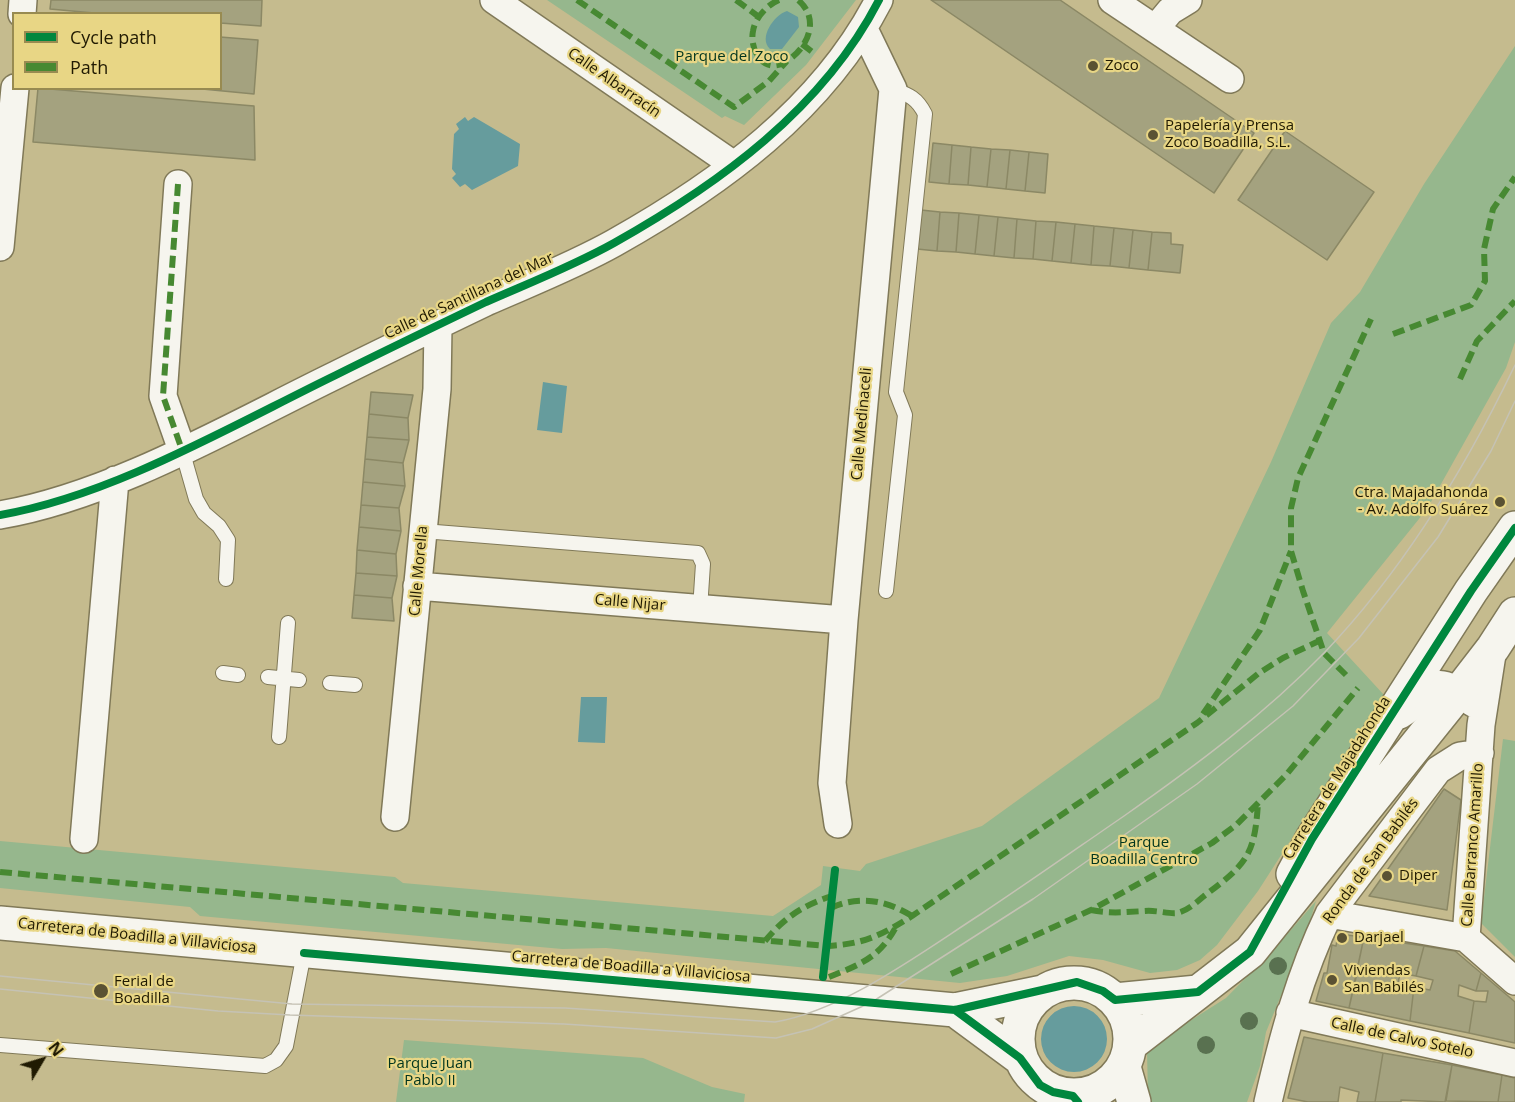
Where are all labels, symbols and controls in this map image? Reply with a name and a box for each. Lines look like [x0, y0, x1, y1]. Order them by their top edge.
legend [12, 12, 222, 90]
text: Cycle path [70, 25, 157, 49]
street label: Calle Albarracín [564, 44, 664, 122]
park label: Parque del Zoco [675, 48, 789, 66]
text: Path [70, 55, 108, 79]
place label: Zoco [1105, 57, 1139, 75]
marker: Zoco [1086, 59, 1100, 73]
place label: Papelería y Prensa Zoco Boadilla, S.L. [1165, 117, 1294, 152]
marker: Papelería y Prensa Zoco Boadilla, S.L. [1146, 128, 1160, 142]
street label: Calle de Santillana del Mar [382, 249, 556, 343]
street label: Calle Medinaceli [848, 367, 876, 481]
place label: Ctra. Majadahonda - Av. Adolfo Suárez [1355, 484, 1488, 519]
marker: Ctra. Majadahonda - Av. Adolfo Suárez [1493, 495, 1507, 509]
street label: Calle Morella [406, 525, 432, 617]
street label: Calle Nijar [594, 591, 666, 615]
street label: Carretera de Majadahonda [1279, 693, 1395, 863]
street label: Calle Barranco Amarillo [1458, 763, 1488, 927]
street label: Ronda de San Babilés [1320, 795, 1422, 927]
park label: Parque Boadilla Centro [1090, 834, 1198, 869]
place label: Diper [1399, 867, 1437, 885]
marker: Diper [1380, 869, 1394, 883]
street label: Carretera de Boadilla a Villaviciosa [17, 915, 257, 957]
place label: Darjael [1354, 929, 1404, 947]
marker: Darjael [1335, 931, 1349, 945]
street label: Carretera de Boadilla a Villaviciosa [511, 948, 751, 986]
place label: Viviendas San Babilés [1344, 962, 1424, 997]
place label: Ferial de Boadilla [114, 973, 174, 1008]
marker: Viviendas San Babilés [1325, 973, 1339, 987]
marker: Ferial de Boadilla [92, 982, 110, 1000]
street label: Calle de Calvo Sotelo [1329, 1014, 1475, 1062]
north arrow [12, 1030, 72, 1090]
text: N [44, 1037, 69, 1061]
park label: Parque Juan Pablo II [388, 1055, 472, 1090]

